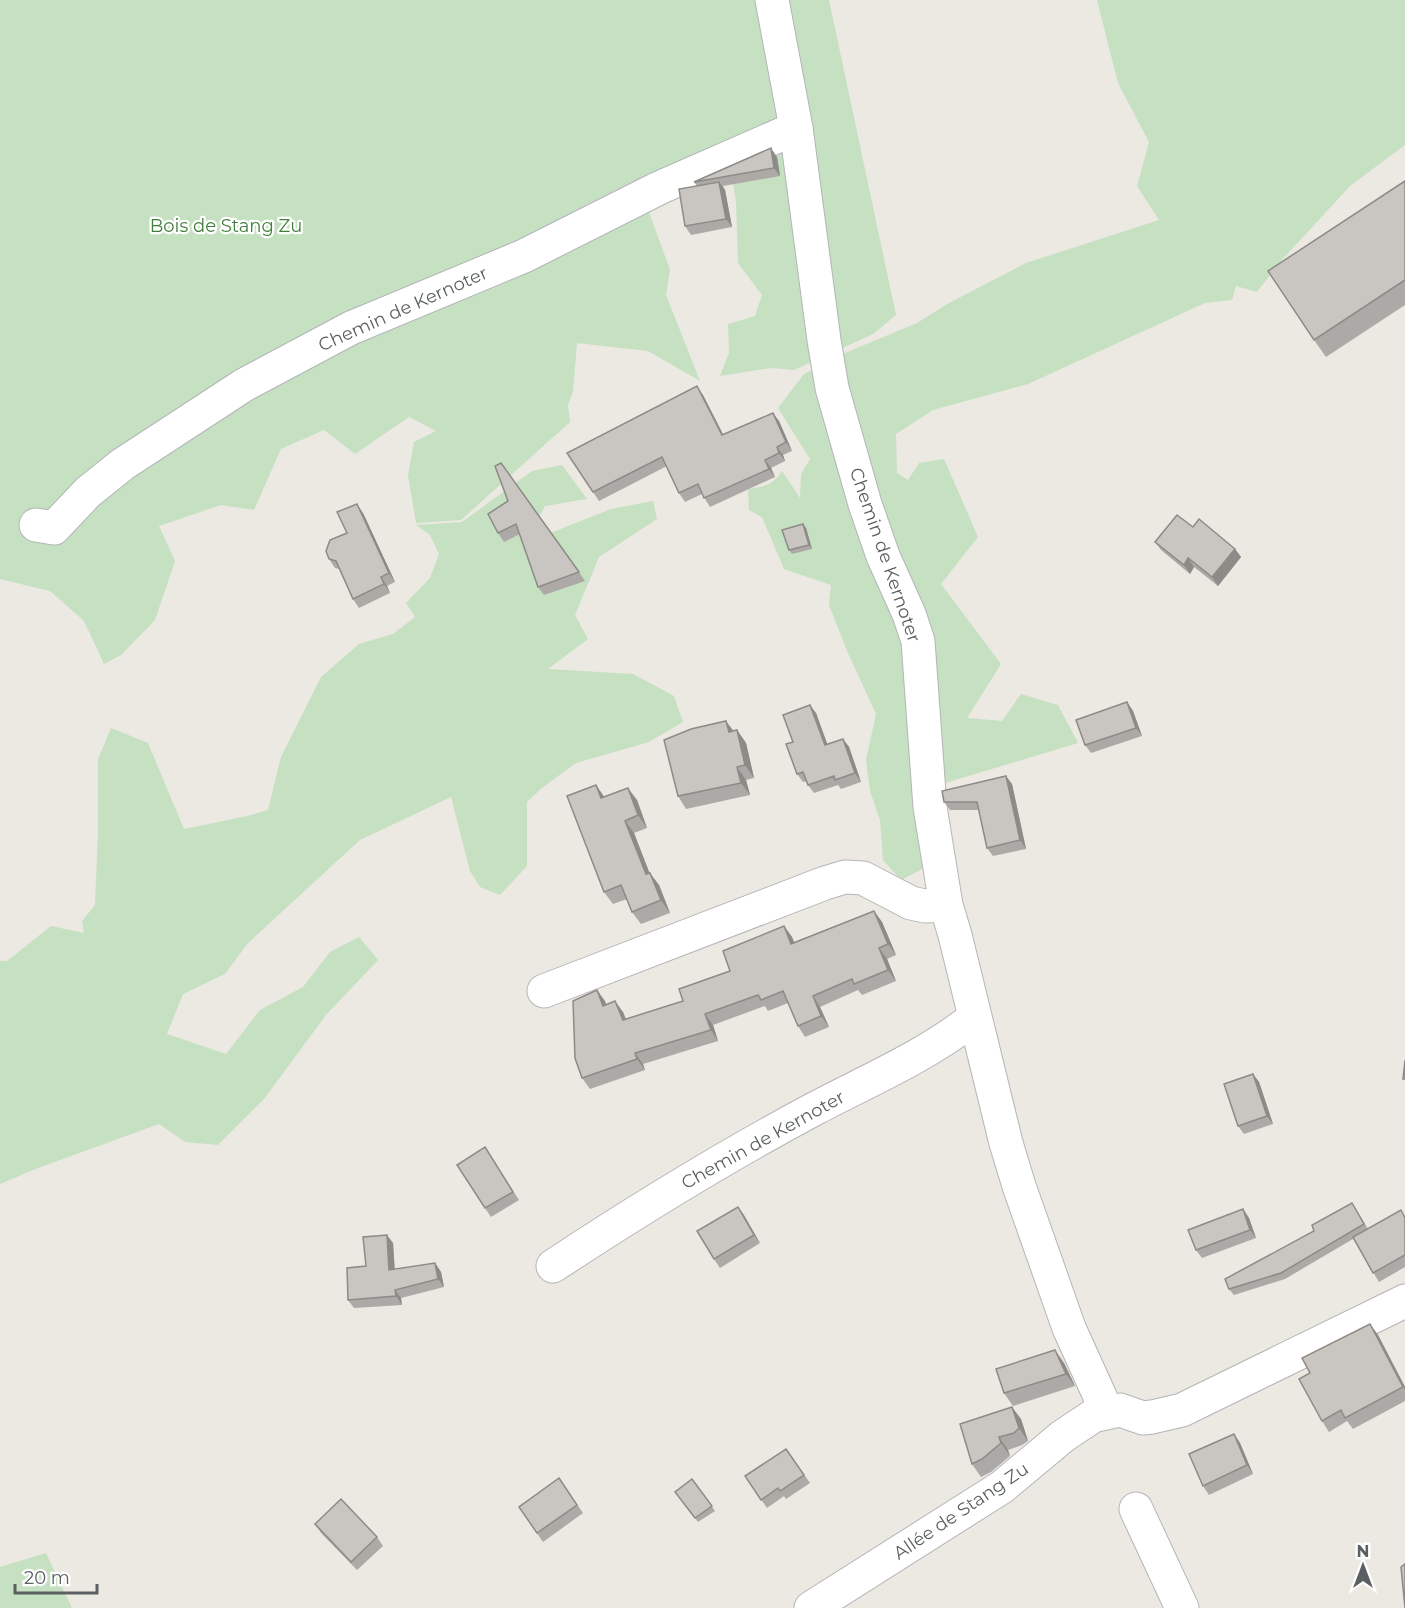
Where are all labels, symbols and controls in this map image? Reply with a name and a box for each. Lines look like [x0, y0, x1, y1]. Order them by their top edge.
park label: Bois de Stang Zu [150, 215, 302, 237]
street label: Chemin de Kernoter [315, 262, 491, 356]
street label: Chemin de Kernoter [845, 465, 925, 645]
street label: Chemin de Kernoter [678, 1086, 848, 1194]
street label: Allée de Stang Zu [889, 1458, 1033, 1564]
north arrow [1333, 1536, 1393, 1596]
text: N [1357, 1542, 1369, 1561]
scale bar [15, 1557, 98, 1595]
text: 20 m [24, 1567, 70, 1589]

